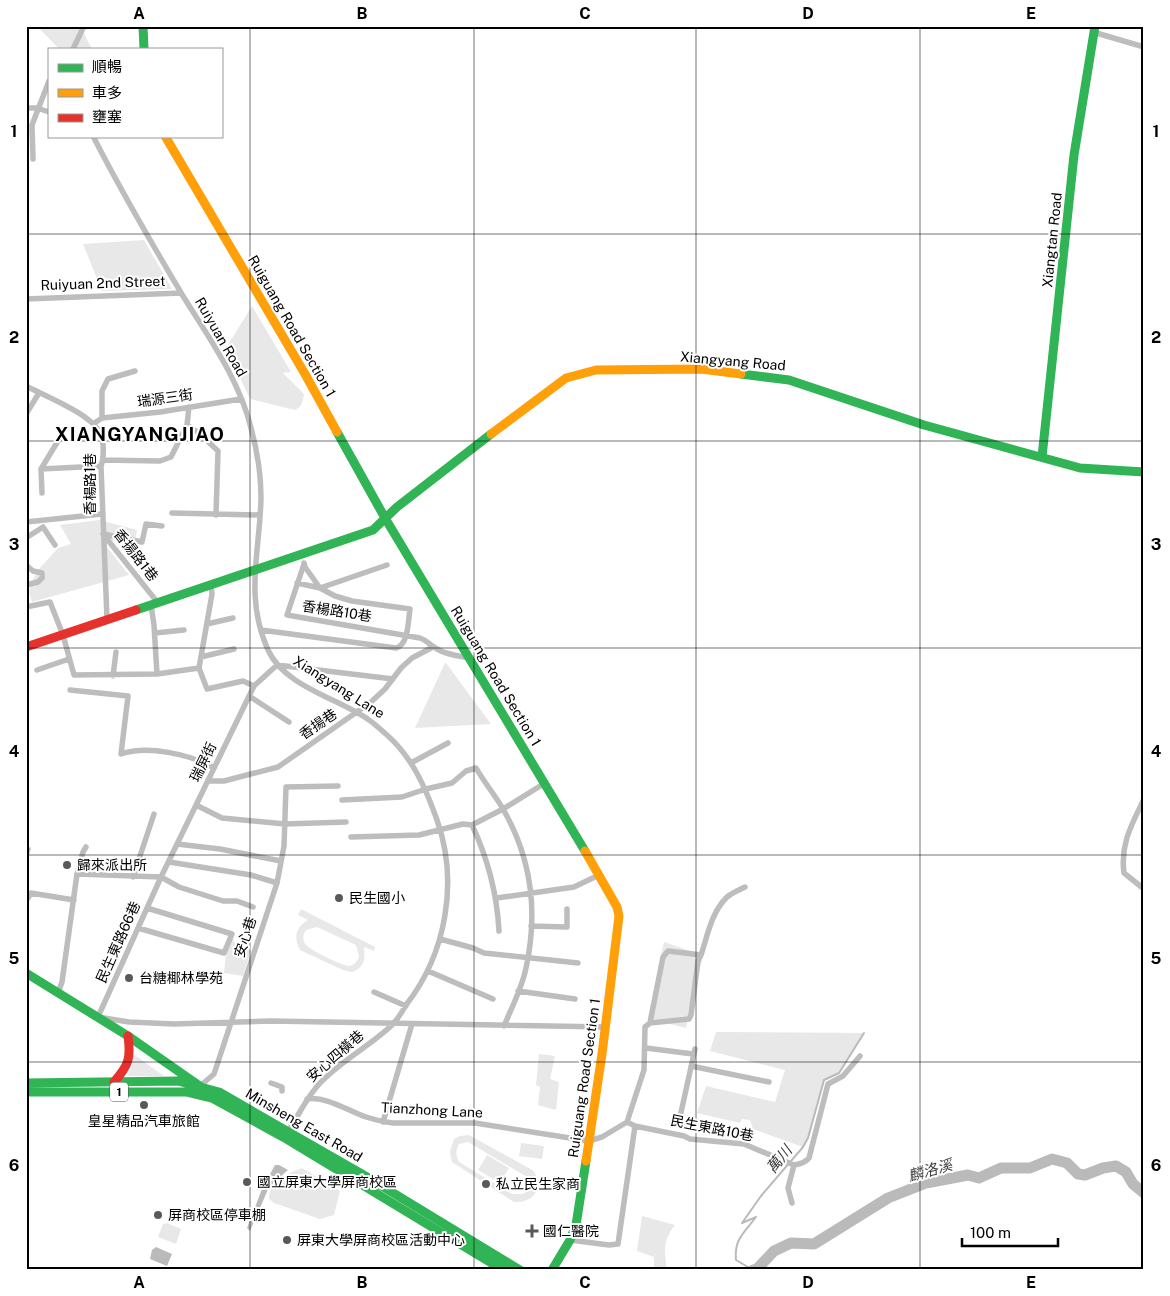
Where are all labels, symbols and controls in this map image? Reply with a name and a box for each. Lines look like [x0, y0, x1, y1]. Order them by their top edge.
text: A [133, 4, 145, 23]
text: B [357, 4, 368, 23]
text: C [579, 4, 591, 23]
text: D [802, 4, 814, 23]
text: E [1026, 4, 1036, 23]
legend [48, 48, 222, 138]
text: 順暢 [92, 58, 122, 75]
text: 車多 [92, 84, 122, 101]
text: 壅塞 [92, 108, 122, 125]
text: 1 [11, 122, 17, 141]
text: 1 [1153, 122, 1159, 141]
street label: Xiangtan Road [1039, 192, 1065, 288]
street label: Ruiguang Road Section 1 [245, 252, 339, 400]
street label: Ruiyuan 2nd Street [40, 273, 166, 293]
street label: Ruiyuan Road [192, 294, 250, 380]
text: 2 [9, 328, 19, 347]
text: 2 [1151, 328, 1161, 347]
street label: Xiangyang Road [679, 348, 787, 374]
street label: 瑞源三街 [136, 386, 194, 410]
district label: XIANGYANGJIAO [55, 423, 225, 445]
street label: 香楊路1巷 [82, 453, 98, 515]
street label: 香揚路1巷 [111, 526, 161, 584]
text: 3 [9, 535, 19, 554]
text: 3 [1151, 535, 1161, 554]
street label: 香楊路10巷 [301, 598, 373, 624]
street label: Ruiguang Road Section 1 [448, 603, 544, 749]
street label: Xiangyang Lane [290, 653, 388, 722]
street label: 香揚巷 [296, 706, 340, 742]
street label: 瑞屏街 [187, 740, 219, 784]
text: 4 [9, 742, 20, 761]
text: 4 [1151, 742, 1162, 761]
place label: 歸來派出所 [77, 857, 147, 873]
marker: 歸來派出所 [61, 859, 73, 871]
place label: 民生國小 [349, 890, 405, 906]
marker: 民生國小 [333, 892, 345, 904]
street label: 民生東路66巷 [93, 899, 143, 985]
street label: 安心巷 [231, 915, 259, 959]
text: 5 [9, 949, 20, 968]
text: 5 [1151, 949, 1162, 968]
place label: 台糖椰林學苑 [139, 970, 223, 986]
marker: 台糖椰林學苑 [123, 972, 135, 984]
street label: Ruiguang Road Section 1 [565, 997, 603, 1159]
street label: 安心四橫巷 [303, 1027, 367, 1085]
road number: 1 [110, 1082, 128, 1102]
street label: Minsheng East Road [243, 1085, 365, 1165]
marker: 皇星精品汽車旅館 [138, 1099, 150, 1111]
street label: Tianzhong Lane [381, 1099, 483, 1121]
street label: 民生東路10巷 [669, 1112, 755, 1144]
place label: 皇星精品汽車旅館 [88, 1113, 200, 1129]
water label: 萬川 [763, 1140, 796, 1176]
water label: 麟洛溪 [906, 1155, 956, 1184]
text: 6 [9, 1156, 19, 1175]
text: 6 [1151, 1156, 1161, 1175]
place label: 國立屏東大學屏商校區 [257, 1174, 397, 1190]
marker: 國立屏東大學屏商校區 [241, 1176, 253, 1188]
place label: 私立民生家商 [496, 1176, 580, 1192]
marker: 私立民生家商 [480, 1178, 492, 1190]
place label: 屏商校區停車棚 [168, 1207, 266, 1223]
marker: 屏商校區停車棚 [152, 1209, 164, 1221]
scale bar [962, 1216, 1059, 1248]
place label: 國仁醫院 [543, 1223, 599, 1239]
marker: 國仁醫院 [525, 1224, 539, 1238]
text: 100 m [970, 1224, 1011, 1241]
place label: 屏東大學屏商校區活動中心 [297, 1232, 465, 1248]
marker: 屏東大學屏商校區活動中心 [281, 1234, 293, 1246]
text: A [133, 1273, 145, 1292]
text: B [357, 1273, 368, 1292]
text: C [579, 1273, 591, 1292]
text: D [802, 1273, 814, 1292]
text: E [1026, 1273, 1036, 1292]

